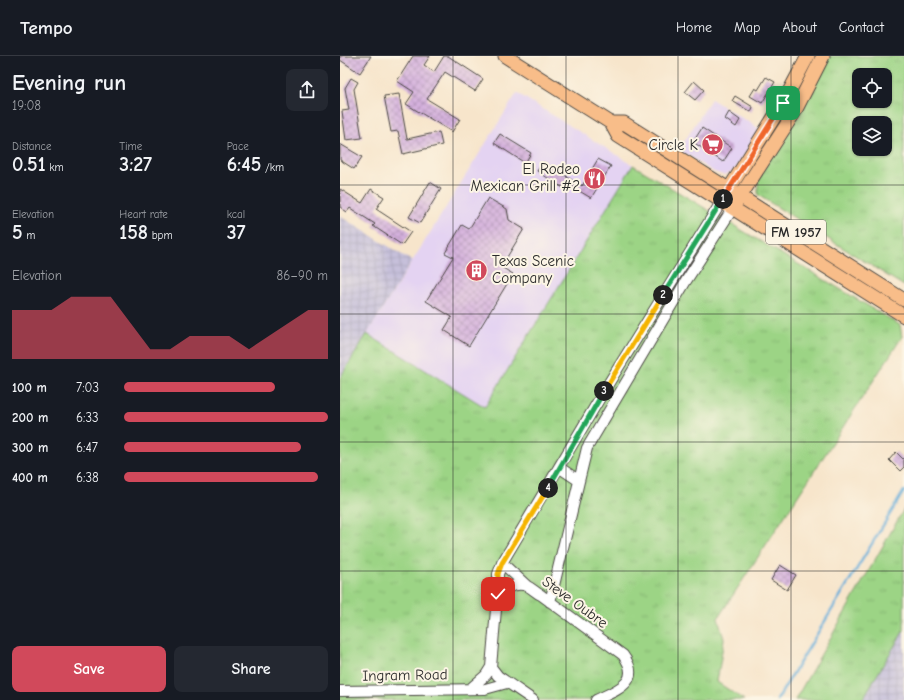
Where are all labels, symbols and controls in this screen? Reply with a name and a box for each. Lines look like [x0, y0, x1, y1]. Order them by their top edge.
text: Tempo [20, 17, 73, 39]
text: Home [676, 19, 712, 36]
text: Map [734, 19, 760, 36]
text: About [782, 19, 817, 36]
text: Contact [839, 19, 884, 36]
map controls [852, 68, 892, 156]
button: locate [852, 68, 892, 108]
button: share [286, 69, 328, 111]
text: Evening run [12, 70, 126, 96]
pin [766, 86, 800, 120]
icon: arrive [772, 92, 794, 114]
text: 19:08 [12, 98, 41, 113]
button: layers [852, 116, 892, 156]
supermarket icon: Circle K [700, 132, 726, 158]
place label: Circle K [648, 136, 699, 154]
text: Distance [12, 140, 51, 153]
text: Time [119, 140, 142, 153]
text: Pace [227, 140, 249, 153]
text: 0.51 [12, 153, 46, 176]
text: 3:27 [119, 153, 152, 176]
text: 6:45 [227, 153, 261, 176]
place label: El Rodeo Mexican Grill #2 [471, 160, 580, 195]
text: km [46, 161, 64, 174]
text: /km [261, 161, 284, 174]
restaurant icon: El Rodeo Mexican Grill #2 [582, 165, 608, 191]
pin: 1 [713, 189, 733, 209]
text: 1 [721, 192, 725, 205]
text: Elevation [12, 208, 54, 221]
text: Heart rate [119, 208, 168, 221]
text: kcal [227, 208, 245, 221]
road number: FM 1957 [766, 220, 826, 244]
text: 5 [12, 221, 23, 244]
text: 158 [119, 221, 148, 244]
text: 37 [227, 221, 246, 244]
text: m [23, 229, 35, 242]
text: bpm [148, 229, 173, 242]
place label: Texas Scenic Company [492, 252, 574, 287]
building icon: Texas Scenic Company [463, 257, 489, 283]
text: Elevation [12, 268, 62, 283]
text: 86–90 m [277, 268, 328, 283]
pin: 2 [653, 285, 673, 305]
text: 2 [660, 288, 666, 301]
text: 100 m [12, 380, 47, 395]
text: 7:03 [76, 380, 99, 395]
pin: 3 [594, 381, 614, 401]
text: 3 [601, 384, 607, 397]
text: 200 m [12, 410, 48, 425]
text: 6:33 [76, 410, 99, 425]
text: 300 m [12, 440, 48, 455]
text: 6:47 [76, 440, 98, 455]
text: 400 m [12, 470, 48, 485]
text: 6:38 [76, 470, 99, 485]
pin: 4 [538, 478, 558, 498]
text: 4 [545, 481, 551, 494]
street label: Steve Oubre [539, 572, 612, 632]
pin [481, 577, 515, 611]
icon: check [487, 583, 509, 605]
button: Save [12, 646, 166, 692]
button: Share [174, 646, 328, 692]
street label: Ingram Road [362, 665, 448, 685]

